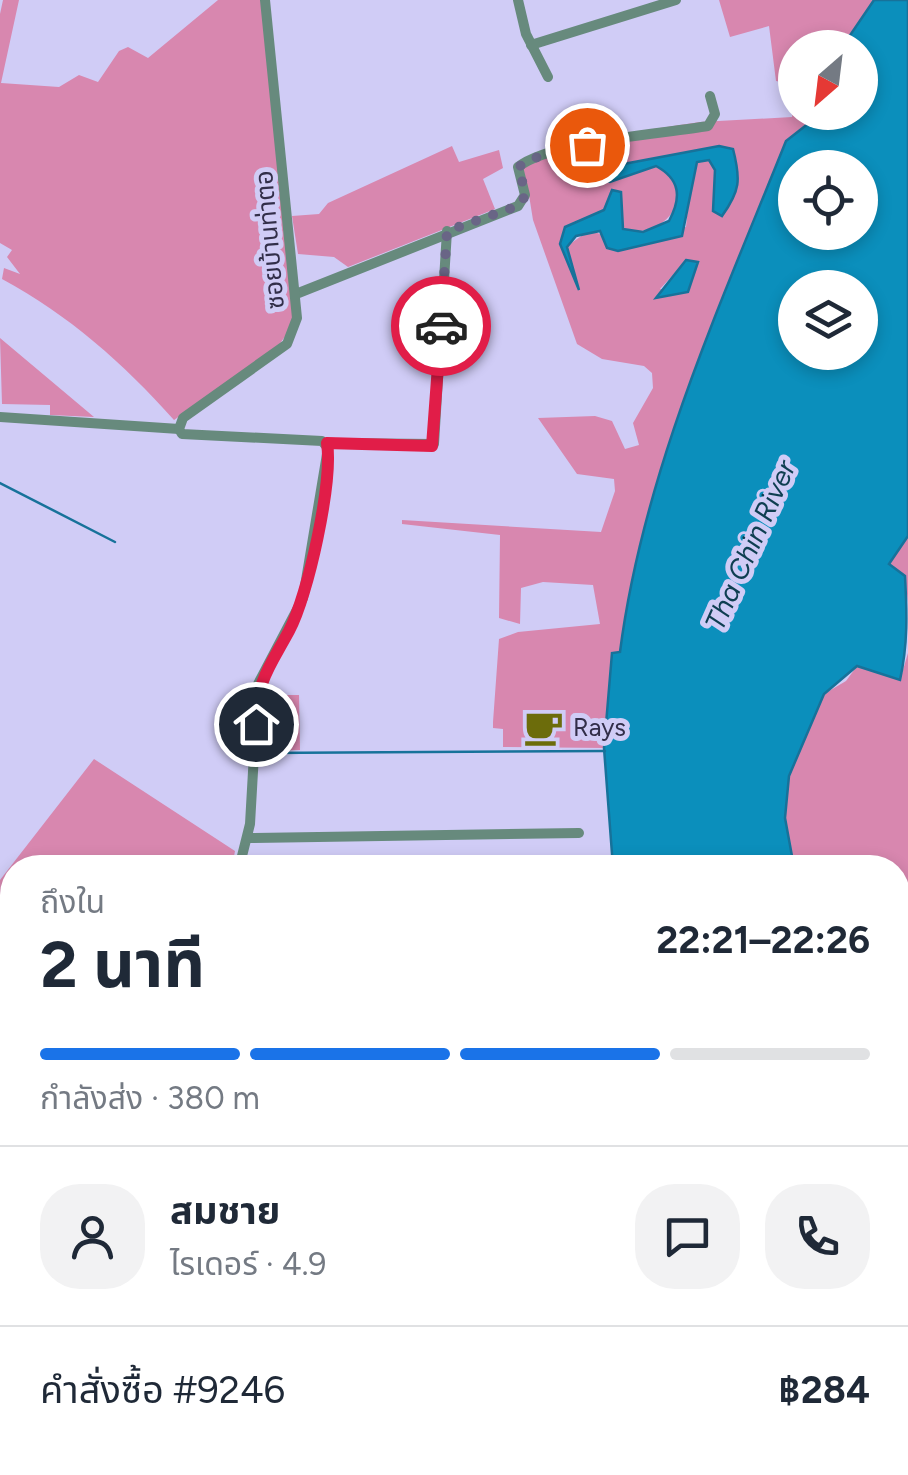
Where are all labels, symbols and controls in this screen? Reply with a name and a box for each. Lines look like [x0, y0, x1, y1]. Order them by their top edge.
north arrow [778, 30, 878, 130]
map controls [778, 30, 878, 370]
pin [545, 103, 630, 188]
icon: bag [560, 118, 615, 173]
button: locate [778, 150, 878, 250]
street label: ซอยบ้านท่าตอ [248, 169, 290, 311]
button: layers [778, 270, 878, 370]
courier [391, 276, 491, 376]
icon: car [414, 299, 469, 354]
water label: Tha Chin River [697, 453, 803, 635]
pin [214, 682, 299, 767]
icon: home [229, 697, 284, 752]
cafe icon: Rays [522, 706, 564, 748]
place label: Rays [573, 712, 626, 742]
text: ถึงใน [40, 883, 105, 921]
text: 22:21–22:26 [656, 917, 870, 963]
text: 2 นาที [40, 925, 205, 1003]
text: กำลังส่ง · 380 m [40, 1079, 260, 1117]
button: person [40, 1184, 145, 1289]
button: chat [635, 1184, 740, 1289]
button: phone [765, 1184, 870, 1289]
text: สมชาย [170, 1188, 280, 1234]
text: ไรเดอร์ · 4.9 [170, 1245, 326, 1283]
text: คำสั่งซื้อ #9246 [40, 1367, 285, 1413]
text: ฿284 [779, 1367, 870, 1413]

